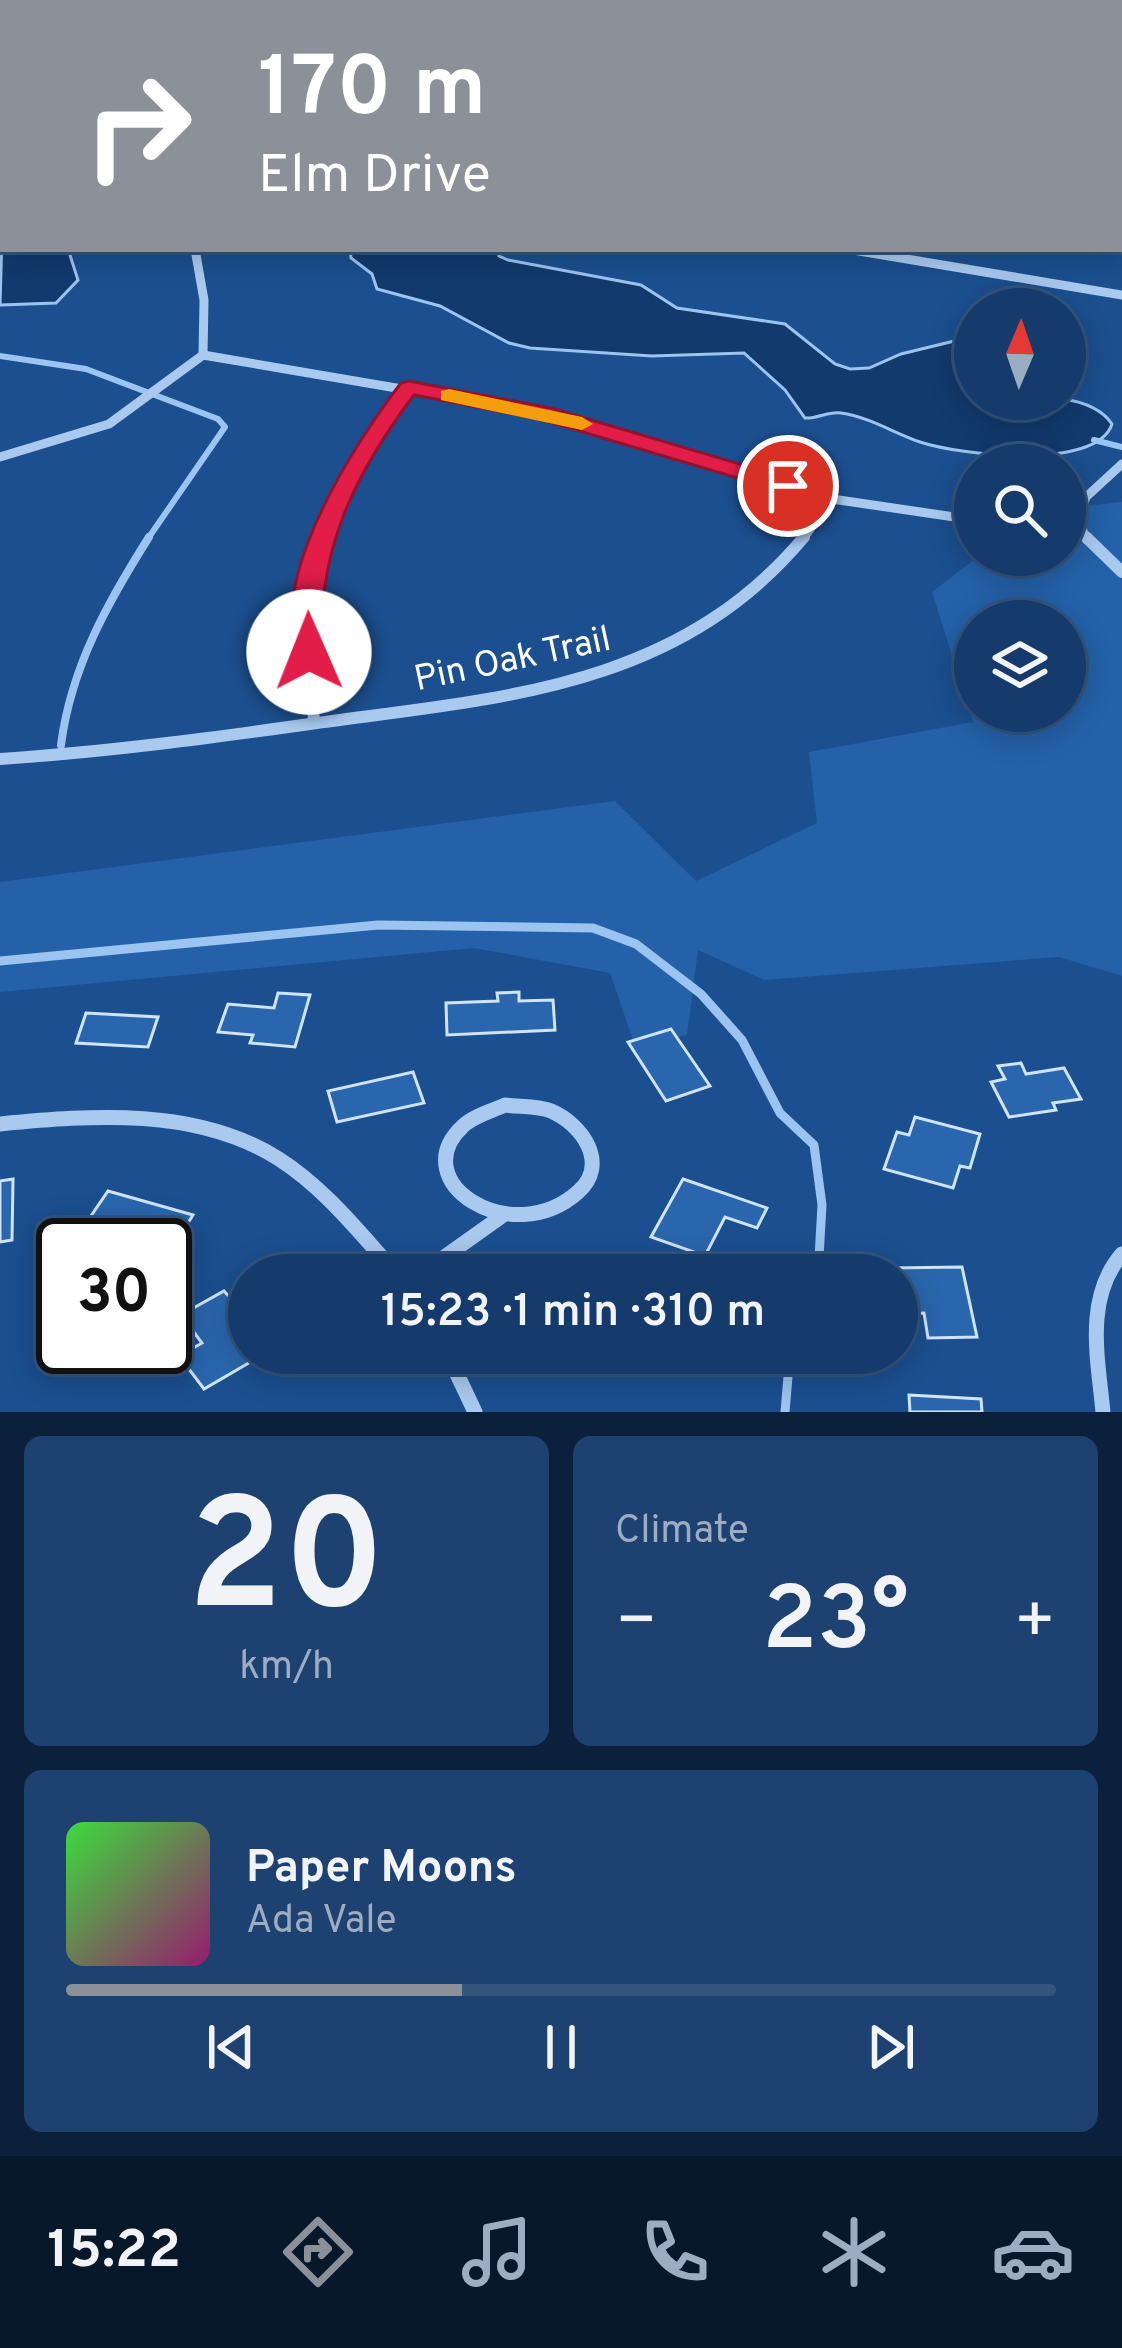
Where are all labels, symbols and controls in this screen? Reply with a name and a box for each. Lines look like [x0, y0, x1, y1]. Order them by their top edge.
text: 170 m [258, 39, 486, 145]
icon: right [60, 48, 216, 204]
text: Elm Drive [258, 143, 491, 212]
north arrow [954, 288, 1086, 420]
map controls [954, 288, 1086, 732]
pin [737, 435, 839, 537]
button: search [954, 444, 1086, 576]
icon: arrive [755, 453, 821, 519]
position arrow [246, 589, 372, 715]
button: layers [954, 600, 1086, 732]
street label: Pin Oak Trail [410, 618, 615, 704]
speed limit sign: 30 [36, 1218, 192, 1374]
text: 15:23 · 1 min · 310 m [381, 1285, 765, 1342]
text: 20 [188, 1467, 385, 1665]
text: Climate [615, 1508, 749, 1557]
text: 23° [762, 1568, 909, 1681]
text: − [615, 1583, 658, 1666]
text: + [1013, 1583, 1056, 1666]
text: km/h [239, 1644, 334, 1693]
text: Paper Moons [246, 1841, 517, 1898]
text: Ada Vale [246, 1898, 397, 1947]
icon: previous [198, 2014, 264, 2080]
icon: pause [528, 2014, 594, 2080]
icon: next [858, 2014, 924, 2080]
icon: directions [276, 2210, 360, 2294]
icon: music [455, 2210, 539, 2294]
icon: phone [633, 2210, 717, 2294]
icon: climate [812, 2210, 896, 2294]
icon: car [991, 2210, 1075, 2294]
text: 15:22 [47, 2218, 181, 2287]

